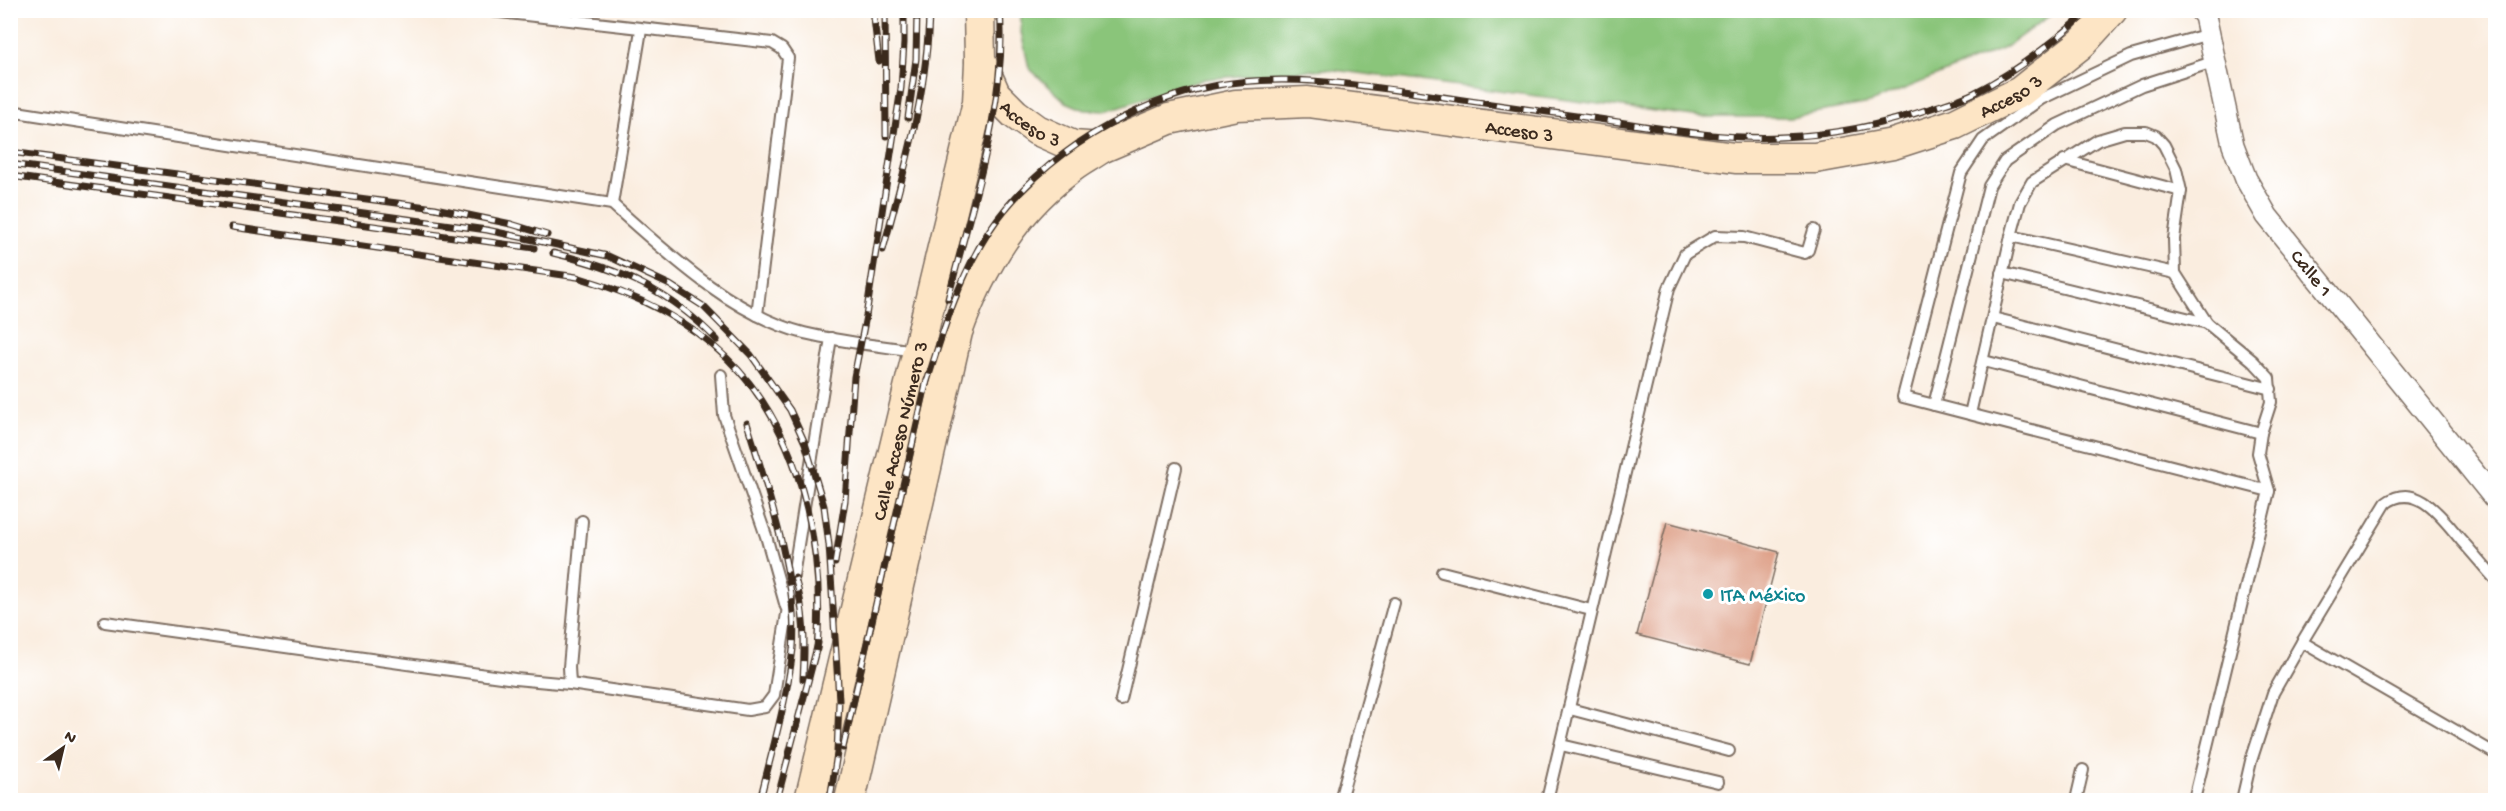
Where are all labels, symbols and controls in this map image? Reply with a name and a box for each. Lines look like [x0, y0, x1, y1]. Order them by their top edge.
street label: Acceso 3 [1977, 71, 2048, 125]
street label: Acceso 3 [993, 97, 1064, 154]
street label: Acceso 3 [1484, 117, 1555, 149]
street label: Calle 1 [2284, 246, 2335, 303]
street label: Calle Acceso Número 3 [870, 339, 935, 523]
place label: ITA México [1720, 586, 1805, 609]
marker: ITA México [1701, 587, 1715, 601]
north arrow [33, 718, 93, 778]
text: N [60, 728, 80, 750]

